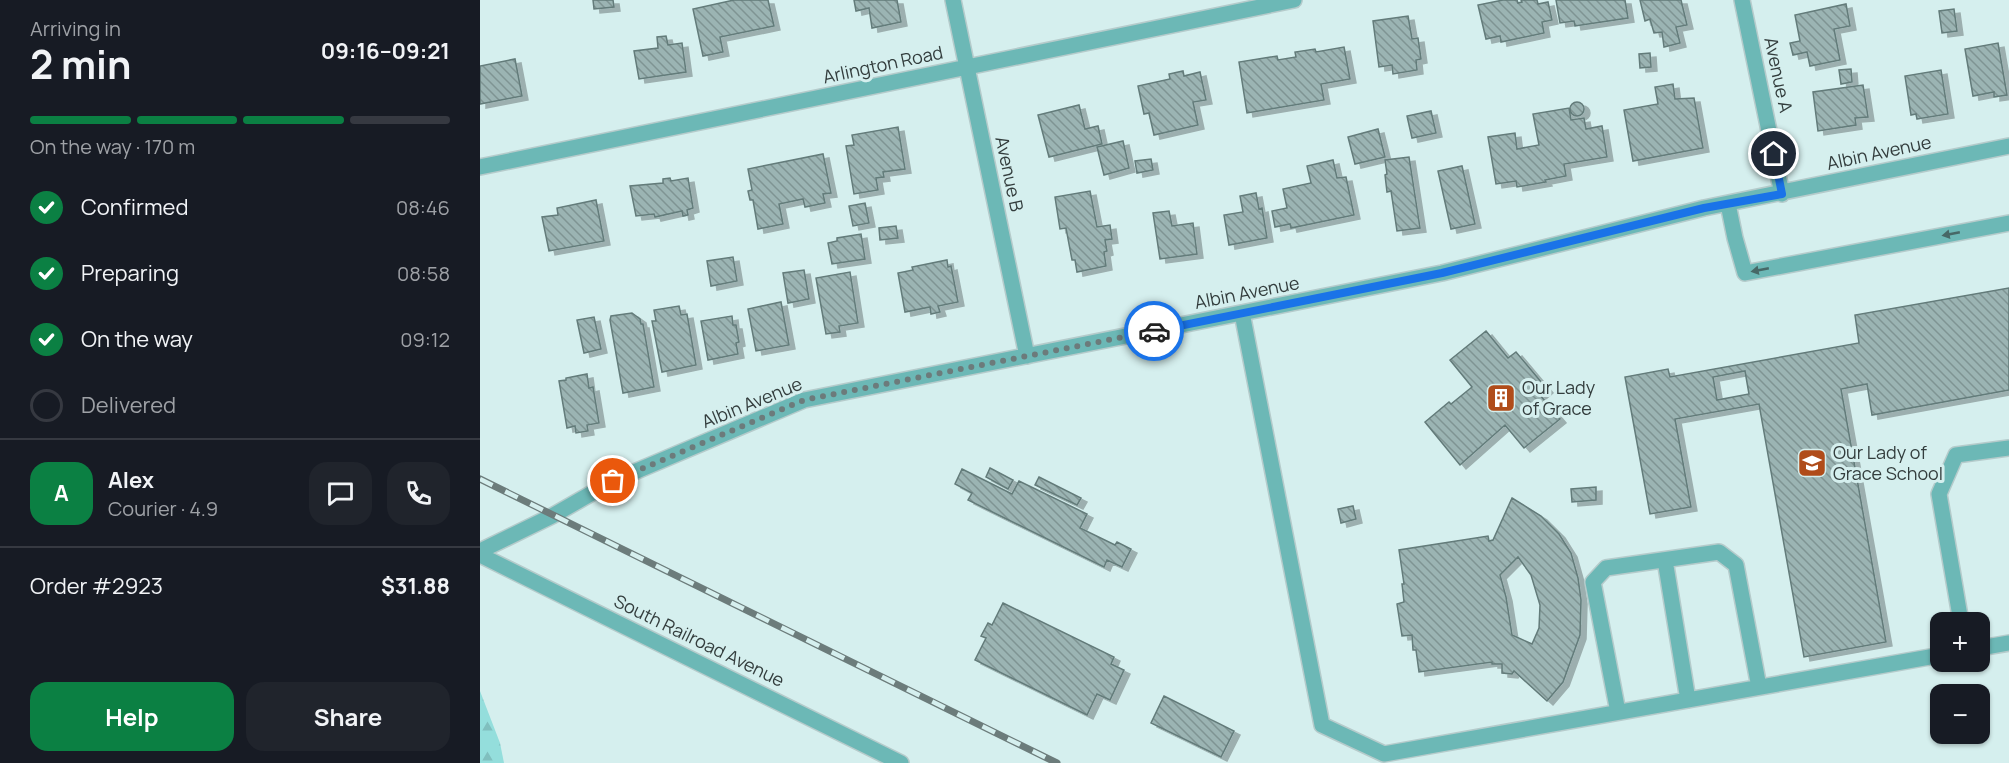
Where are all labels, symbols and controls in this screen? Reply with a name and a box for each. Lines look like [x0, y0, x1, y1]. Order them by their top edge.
text: Arriving in [30, 15, 121, 42]
street label: Avenue A [1759, 35, 1799, 115]
text: 09:16–09:21 [321, 36, 450, 66]
text: 2 min [30, 37, 131, 91]
street label: Arlington Road [821, 40, 945, 88]
pin [1748, 128, 1799, 179]
street label: Albin Avenue [1824, 129, 1933, 175]
text: On the way · 170 m [30, 133, 195, 160]
street label: Avenue B [990, 134, 1030, 214]
icon: home [1757, 137, 1790, 170]
icon: check [30, 191, 63, 224]
text: Confirmed [81, 192, 189, 222]
text: 08:46 [396, 194, 450, 221]
one-way arrow [1942, 230, 1961, 239]
icon: check [30, 257, 63, 290]
text: Preparing [81, 258, 179, 288]
text: 08:58 [397, 260, 450, 287]
one-way arrow [1750, 266, 1769, 275]
street label: Albin Avenue [1192, 270, 1301, 314]
courier [1124, 301, 1184, 361]
icon: car [1138, 315, 1171, 348]
icon: check [30, 323, 63, 356]
text: On the way [81, 324, 193, 354]
text: 09:12 [400, 326, 450, 353]
street label: Albin Avenue [698, 371, 805, 433]
place label: Our Lady of Grace [1522, 375, 1596, 420]
building icon: Our Lady of Grace [1485, 382, 1517, 414]
text: Delivered [81, 390, 176, 420]
place label: Our Lady of Grace School [1833, 440, 1943, 485]
school or university icon: Our Lady of Grace School [1796, 447, 1828, 479]
pin [587, 455, 638, 506]
button: chat [309, 462, 372, 525]
button: phone [387, 462, 450, 525]
icon: bag [596, 464, 629, 497]
text: Alex [108, 465, 154, 495]
text: A [54, 478, 69, 508]
text: Courier · 4.9 [108, 495, 218, 522]
text: Order #2923 [30, 571, 163, 601]
text: $31.88 [381, 571, 450, 601]
street label: South Railroad Avenue [610, 588, 789, 692]
map controls [1930, 612, 1990, 744]
button: + [1930, 612, 1990, 672]
button: Help [30, 682, 234, 751]
button: Share [246, 682, 450, 751]
button: − [1930, 684, 1990, 744]

